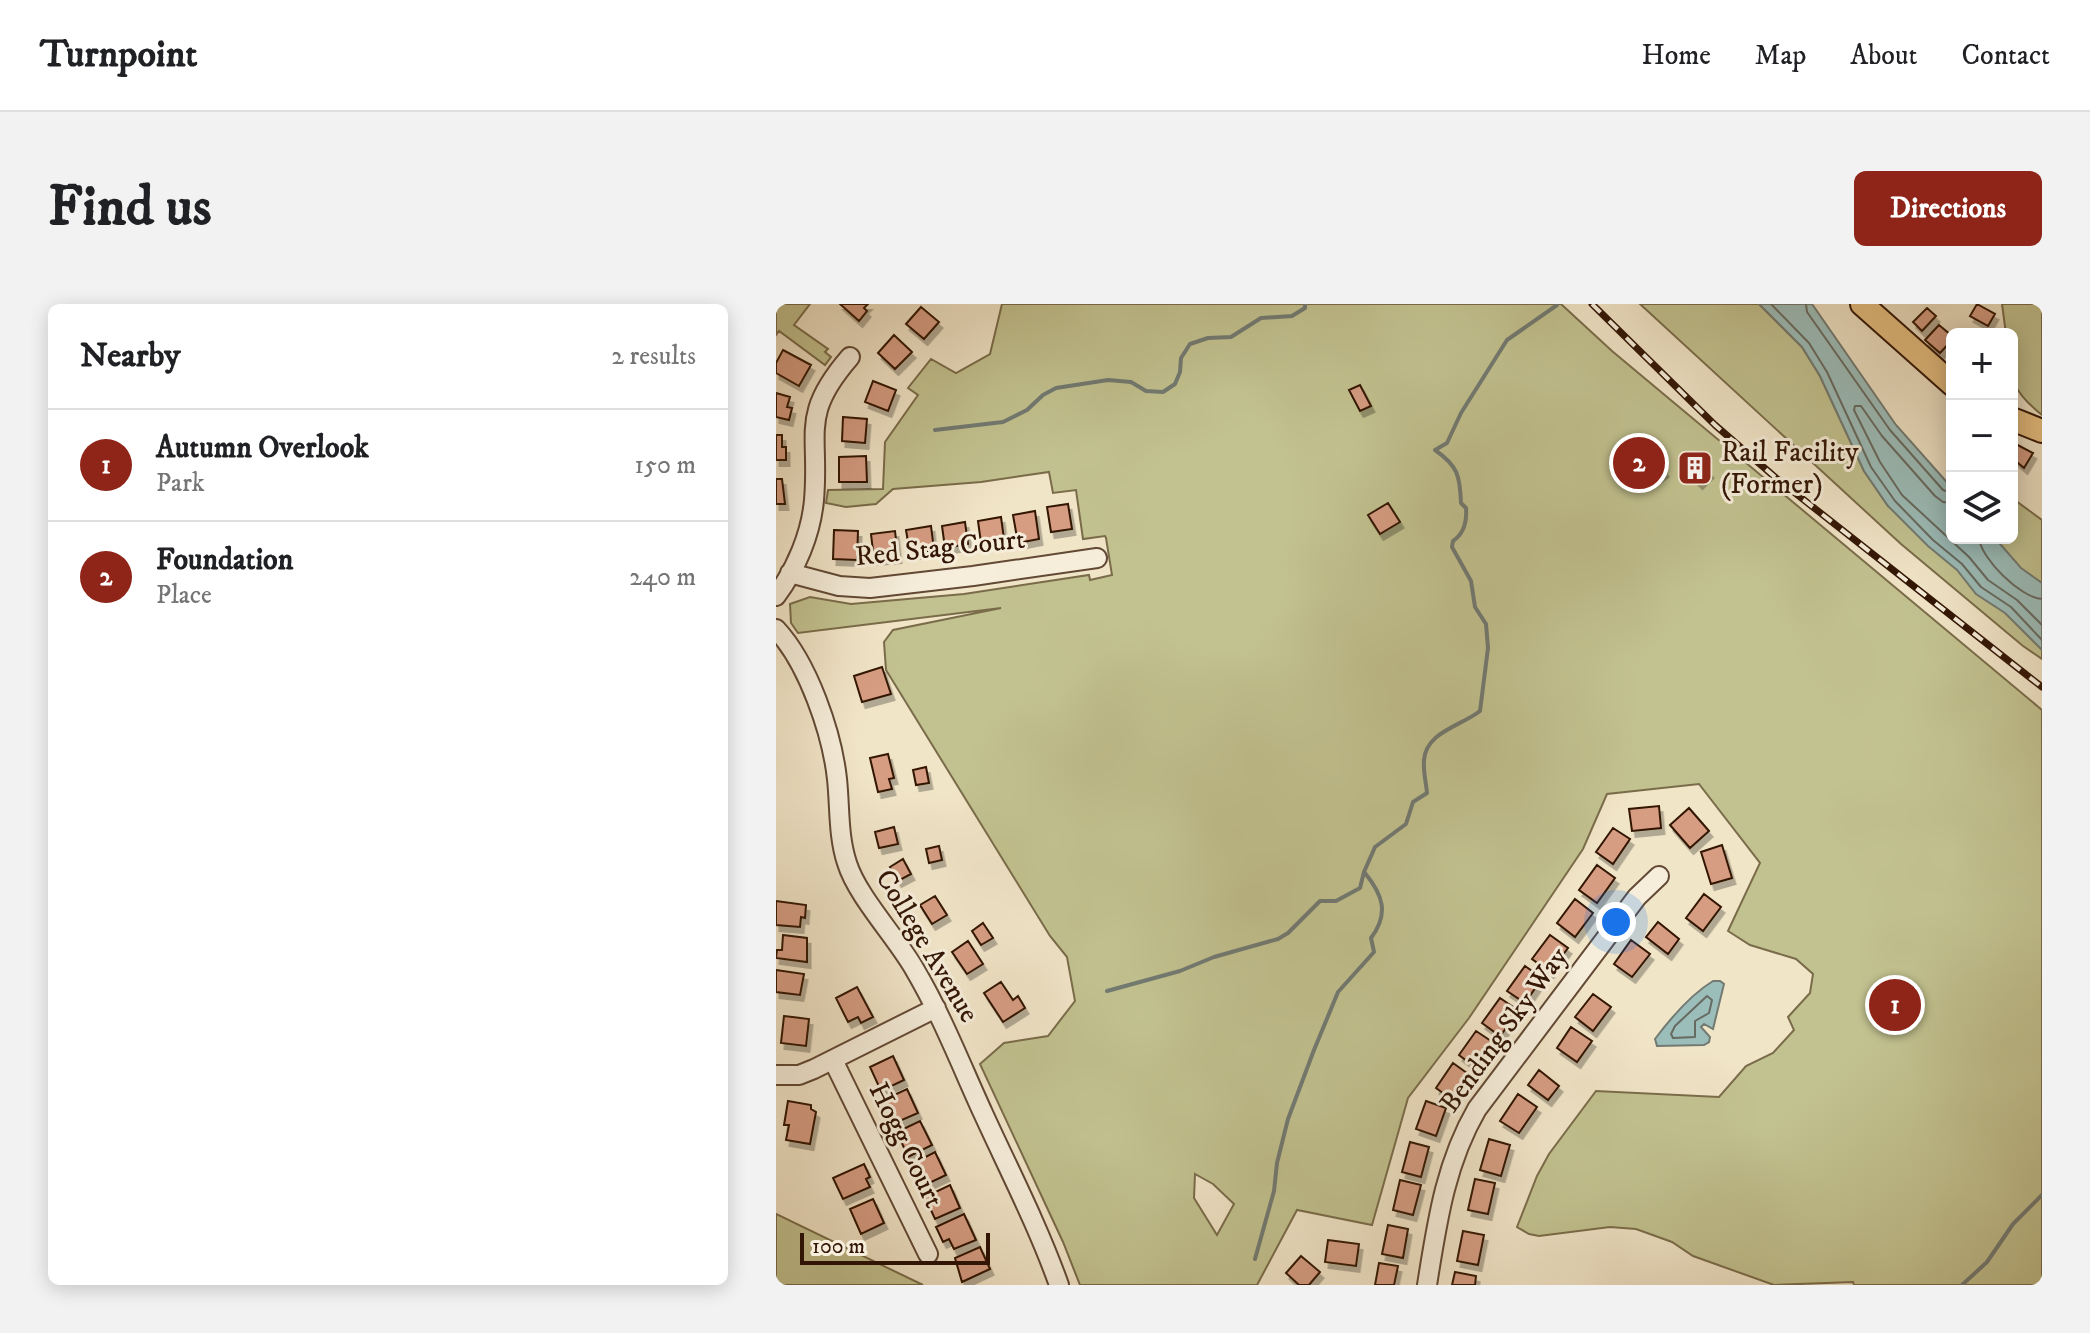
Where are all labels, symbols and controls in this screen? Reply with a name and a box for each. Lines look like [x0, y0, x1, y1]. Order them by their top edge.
text: Turnpoint [40, 31, 198, 79]
text: Home [1642, 38, 1711, 73]
text: Map [1755, 38, 1806, 73]
text: About [1850, 38, 1917, 73]
text: Contact [1961, 38, 2050, 73]
button: Directions [1854, 171, 2042, 246]
text: Find us [48, 173, 212, 243]
map controls [1946, 328, 2018, 544]
button: + [1946, 328, 2018, 400]
text: Nearby [80, 335, 181, 377]
text: 2 results [611, 340, 696, 373]
button: − [1946, 400, 2018, 472]
text: Autumn Overlook [156, 430, 369, 467]
pin: 2 [1613, 433, 1665, 493]
place label: Rail Facility (Former) [1721, 435, 1859, 502]
text: 1 [101, 449, 111, 482]
text: 150 m [635, 449, 696, 482]
building icon: Rail Facility (Former) [1676, 449, 1714, 487]
text: Park [156, 467, 205, 500]
button: layers [1946, 472, 2018, 544]
street label: Red Stag Court [853, 522, 1027, 574]
text: Foundation [156, 542, 293, 579]
text: 2 [100, 561, 112, 594]
text: 240 m [629, 561, 696, 594]
text: Place [156, 579, 212, 612]
street label: College Avenue [868, 863, 986, 1029]
your location [1596, 902, 1636, 942]
street label: Bending Sky Way [1432, 940, 1576, 1120]
pin: 1 [1869, 975, 1921, 1035]
street label: Hogg Court [861, 1077, 951, 1213]
scale bar [800, 1229, 990, 1265]
text: 100 m [812, 1233, 865, 1260]

